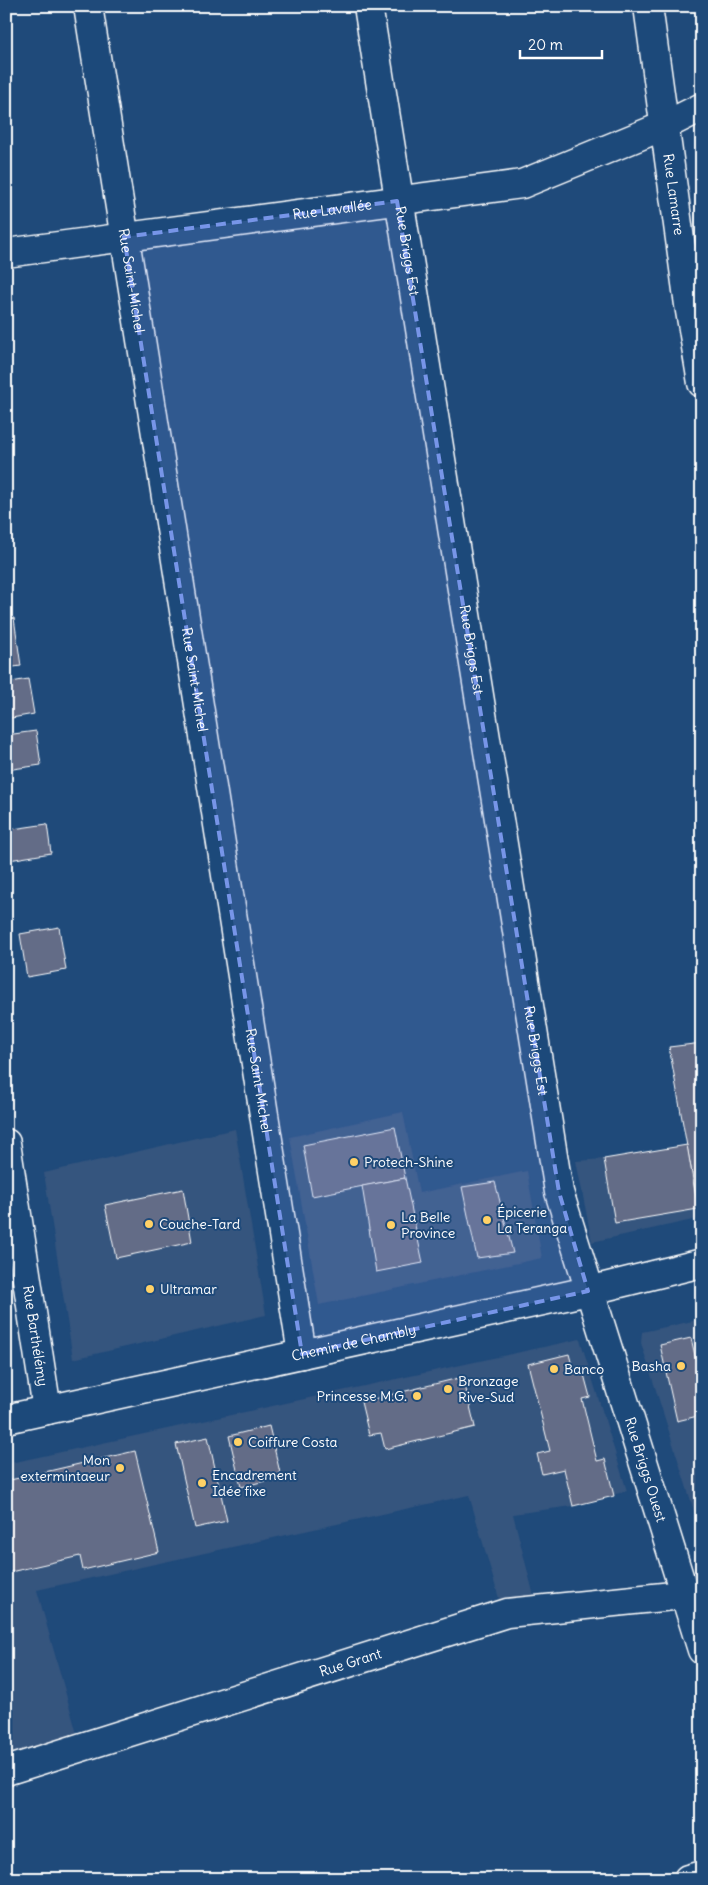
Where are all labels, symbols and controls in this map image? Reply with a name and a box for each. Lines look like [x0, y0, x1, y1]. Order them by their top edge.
scale bar [520, 28, 603, 60]
text: 20 m [528, 35, 563, 54]
street label: Rue Lamarre [659, 152, 688, 236]
street label: Rue Lavallée [292, 195, 373, 224]
street label: Rue Briggs Est [391, 205, 424, 297]
street label: Rue Saint-Michel [114, 227, 149, 334]
street label: Rue Briggs Est [456, 604, 488, 696]
street label: Rue Saint-Michel [178, 626, 212, 733]
street label: Rue Briggs Est [520, 1004, 552, 1097]
street label: Rue Saint-Michel [241, 1027, 276, 1134]
place label: Protech-Shine [364, 1153, 453, 1171]
marker: Protech-Shine [348, 1156, 360, 1168]
place label: Épicerie La Teranga [497, 1203, 567, 1237]
place label: La Belle Province [401, 1208, 455, 1242]
marker: Épicerie La Teranga [481, 1214, 493, 1226]
place label: Couche-Tard [159, 1215, 240, 1233]
marker: Couche-Tard [143, 1218, 155, 1230]
marker: La Belle Province [385, 1219, 397, 1231]
place label: Ultramar [160, 1280, 217, 1298]
marker: Ultramar [144, 1283, 156, 1295]
street label: Rue Barthélémy [19, 1284, 52, 1387]
street label: Chemin de Chambly [290, 1320, 418, 1365]
place label: Basha [631, 1357, 671, 1375]
place label: Banco [564, 1360, 604, 1378]
marker: Basha [675, 1360, 687, 1372]
marker: Banco [548, 1363, 560, 1375]
place label: Bronzage Rive-Sud [458, 1372, 519, 1406]
marker: Bronzage Rive-Sud [442, 1383, 454, 1395]
place label: Princesse M.G. [317, 1387, 407, 1405]
marker: Princesse M.G. [411, 1390, 423, 1402]
street label: Rue Briggs Ouest [621, 1415, 671, 1524]
place label: Coiffure Costa [248, 1433, 338, 1451]
marker: Coiffure Costa [232, 1436, 244, 1448]
place label: Mon extermintaeur [20, 1451, 110, 1485]
marker: Mon extermintaeur [114, 1462, 126, 1474]
place label: Encadrement Idée fixe [212, 1466, 297, 1500]
marker: Encadrement Idée fixe [196, 1477, 208, 1489]
street label: Rue Grant [317, 1644, 384, 1681]

